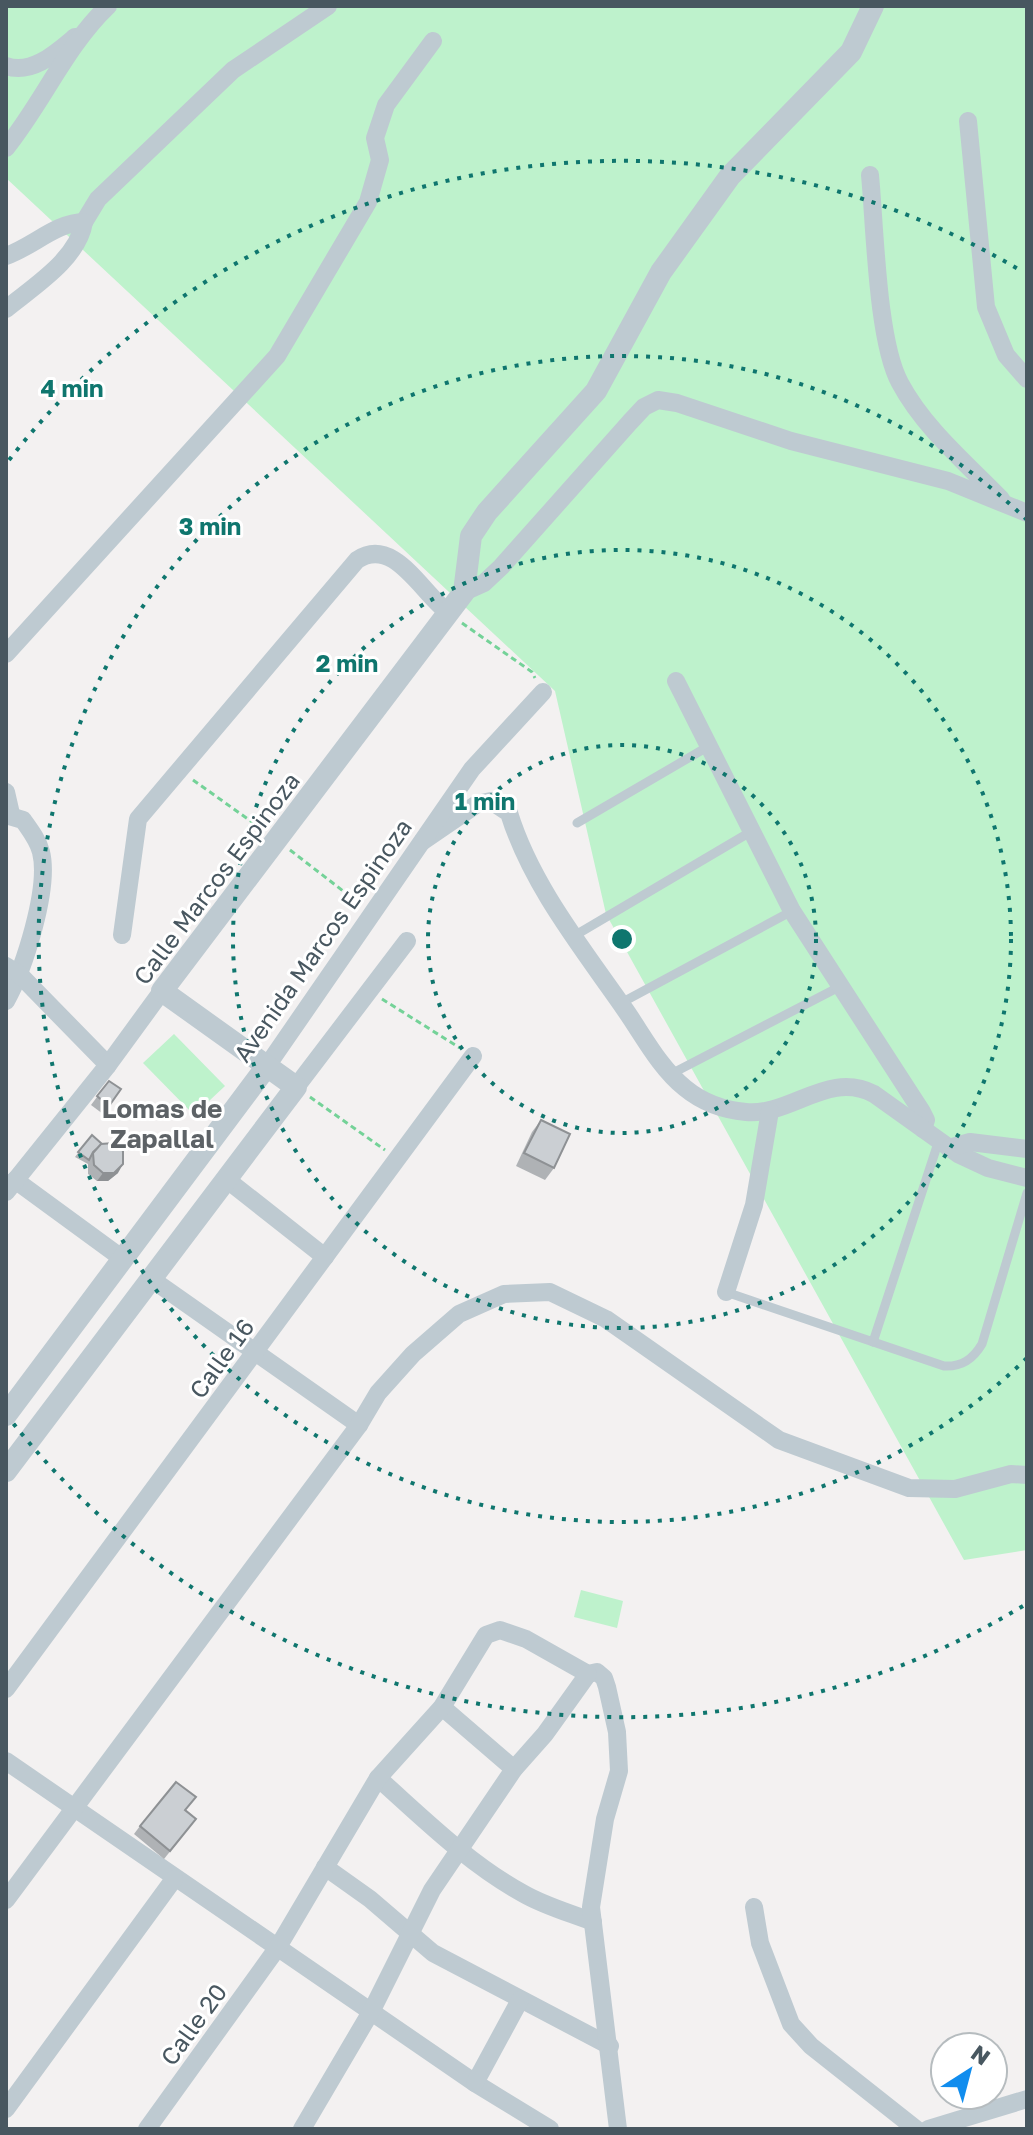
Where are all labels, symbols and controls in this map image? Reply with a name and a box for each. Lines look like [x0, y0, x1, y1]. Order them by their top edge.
text: 4 min [40, 373, 104, 402]
text: 3 min [179, 511, 241, 540]
text: 2 min [316, 648, 378, 677]
street label: Calle Marcos Espinoza [127, 766, 305, 990]
text: 1 min [455, 786, 515, 815]
street label: Avenida Marcos Espinoza [227, 813, 417, 1067]
centre of rings [608, 925, 636, 953]
district label: Lomas de Zapallal [102, 1093, 222, 1154]
street label: Calle 16 [182, 1313, 260, 1403]
street label: Calle 20 [154, 1978, 232, 2070]
north arrow [929, 2031, 1009, 2111]
text: N [966, 2039, 996, 2070]

